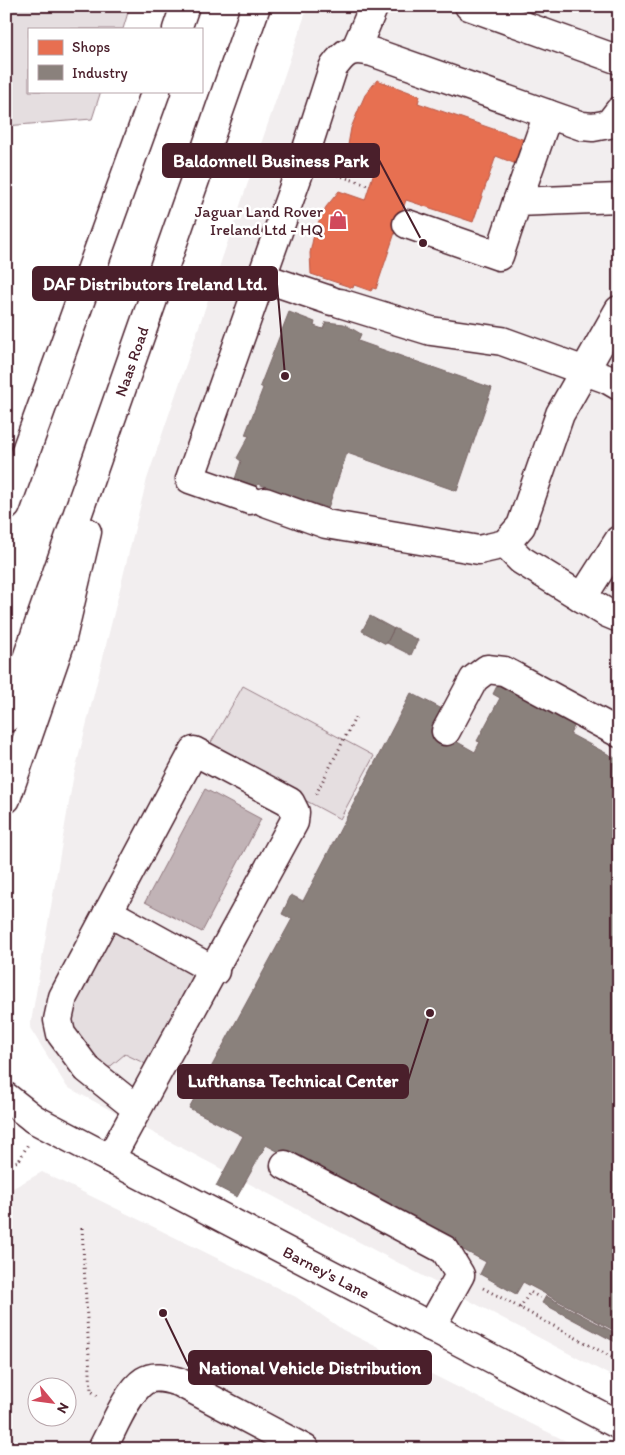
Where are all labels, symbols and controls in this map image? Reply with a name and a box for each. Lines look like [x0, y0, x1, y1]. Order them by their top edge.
legend [28, 28, 202, 92]
text: Shops [72, 38, 111, 56]
text: Industry [72, 64, 128, 82]
callout: Baldonnell Business Park [163, 144, 379, 177]
text: Baldonnell Business Park [173, 150, 370, 172]
place label: Jaguar Land Rover Ireland Ltd - HQ [195, 202, 324, 239]
shop icon: Jaguar Land Rover Ireland Ltd - HQ [327, 209, 349, 231]
callout: DAF Distributors Ireland Ltd. [33, 267, 277, 300]
text: DAF Distributors Ireland Ltd. [43, 273, 267, 295]
street label: Naas Road [111, 324, 153, 399]
callout: Lufthansa Technical Center [178, 1065, 408, 1098]
text: Lufthansa Technical Center [188, 1070, 399, 1092]
street label: Barney's Lane [280, 1242, 373, 1303]
callout: National Vehicle Distribution [189, 1351, 431, 1384]
text: National Vehicle Distribution [199, 1357, 422, 1379]
north arrow [28, 1378, 78, 1428]
text: N [53, 1400, 73, 1416]

